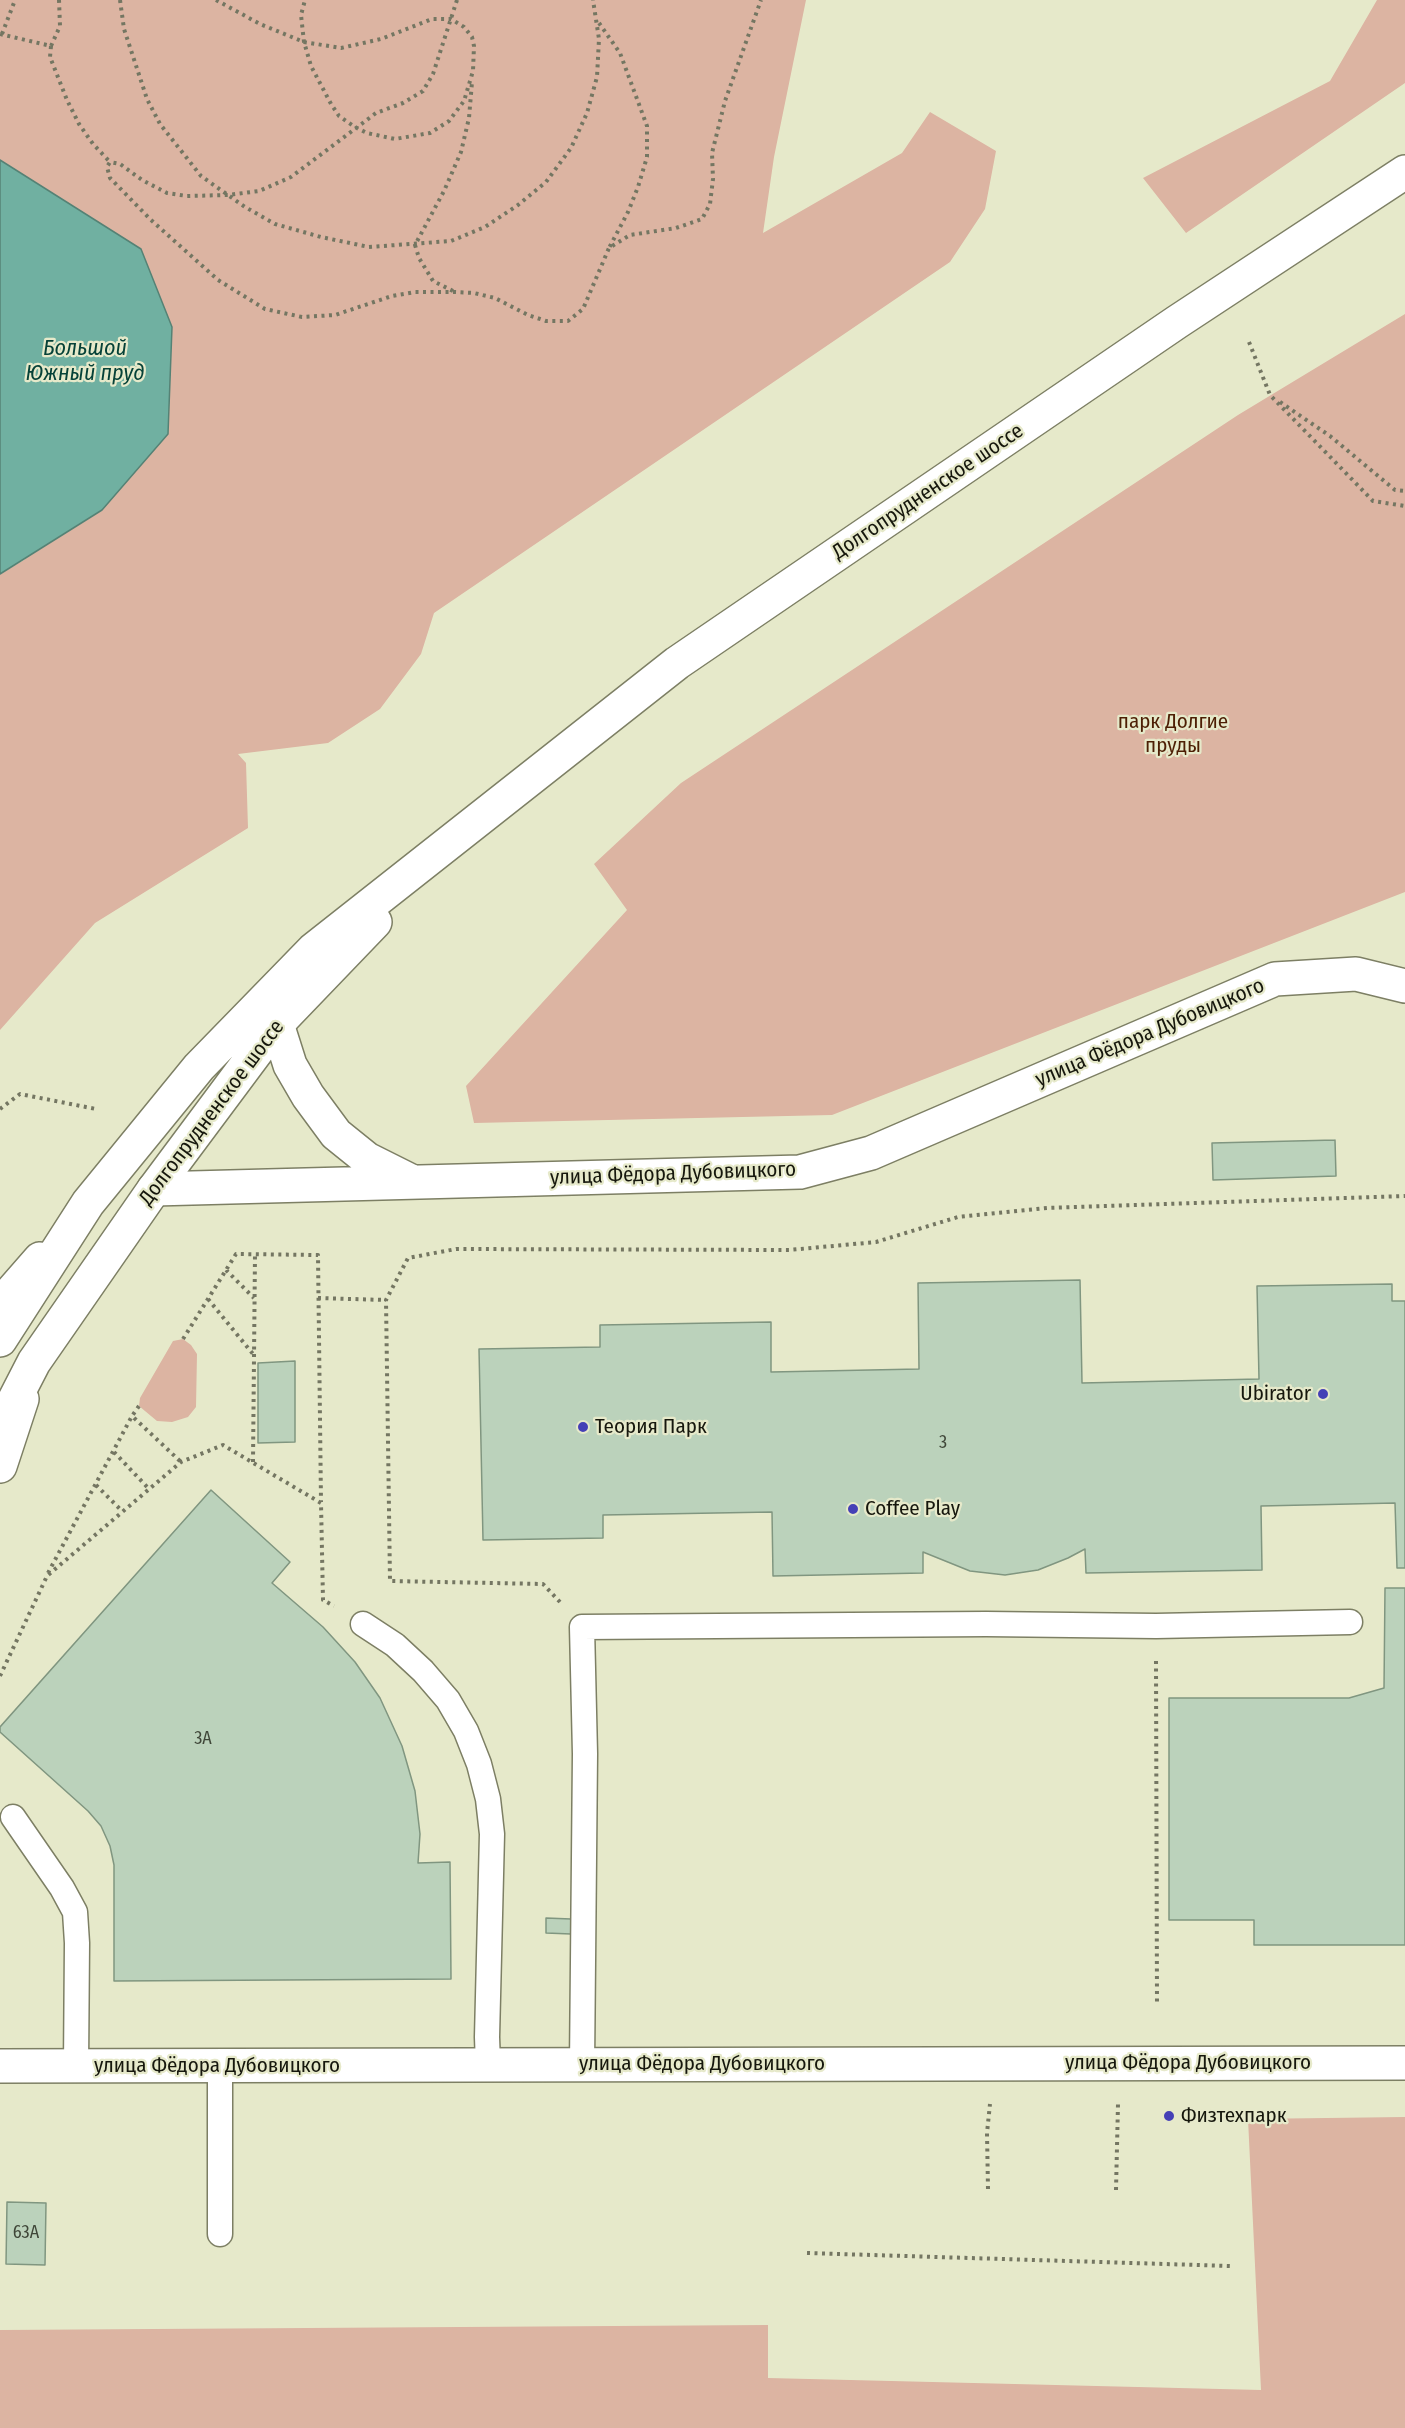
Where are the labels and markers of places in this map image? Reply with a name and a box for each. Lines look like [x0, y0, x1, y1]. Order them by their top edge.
place label: Ubirator [1240, 1381, 1311, 1407]
marker: Ubirator [1316, 1387, 1330, 1401]
place label: Теория Парк [595, 1414, 707, 1440]
marker: Теория Парк [576, 1420, 590, 1434]
place label: Coffee Play [865, 1496, 960, 1522]
marker: Coffee Play [846, 1502, 860, 1516]
place label: Физтехпарк [1181, 2103, 1286, 2129]
marker: Физтехпарк [1162, 2109, 1176, 2123]

